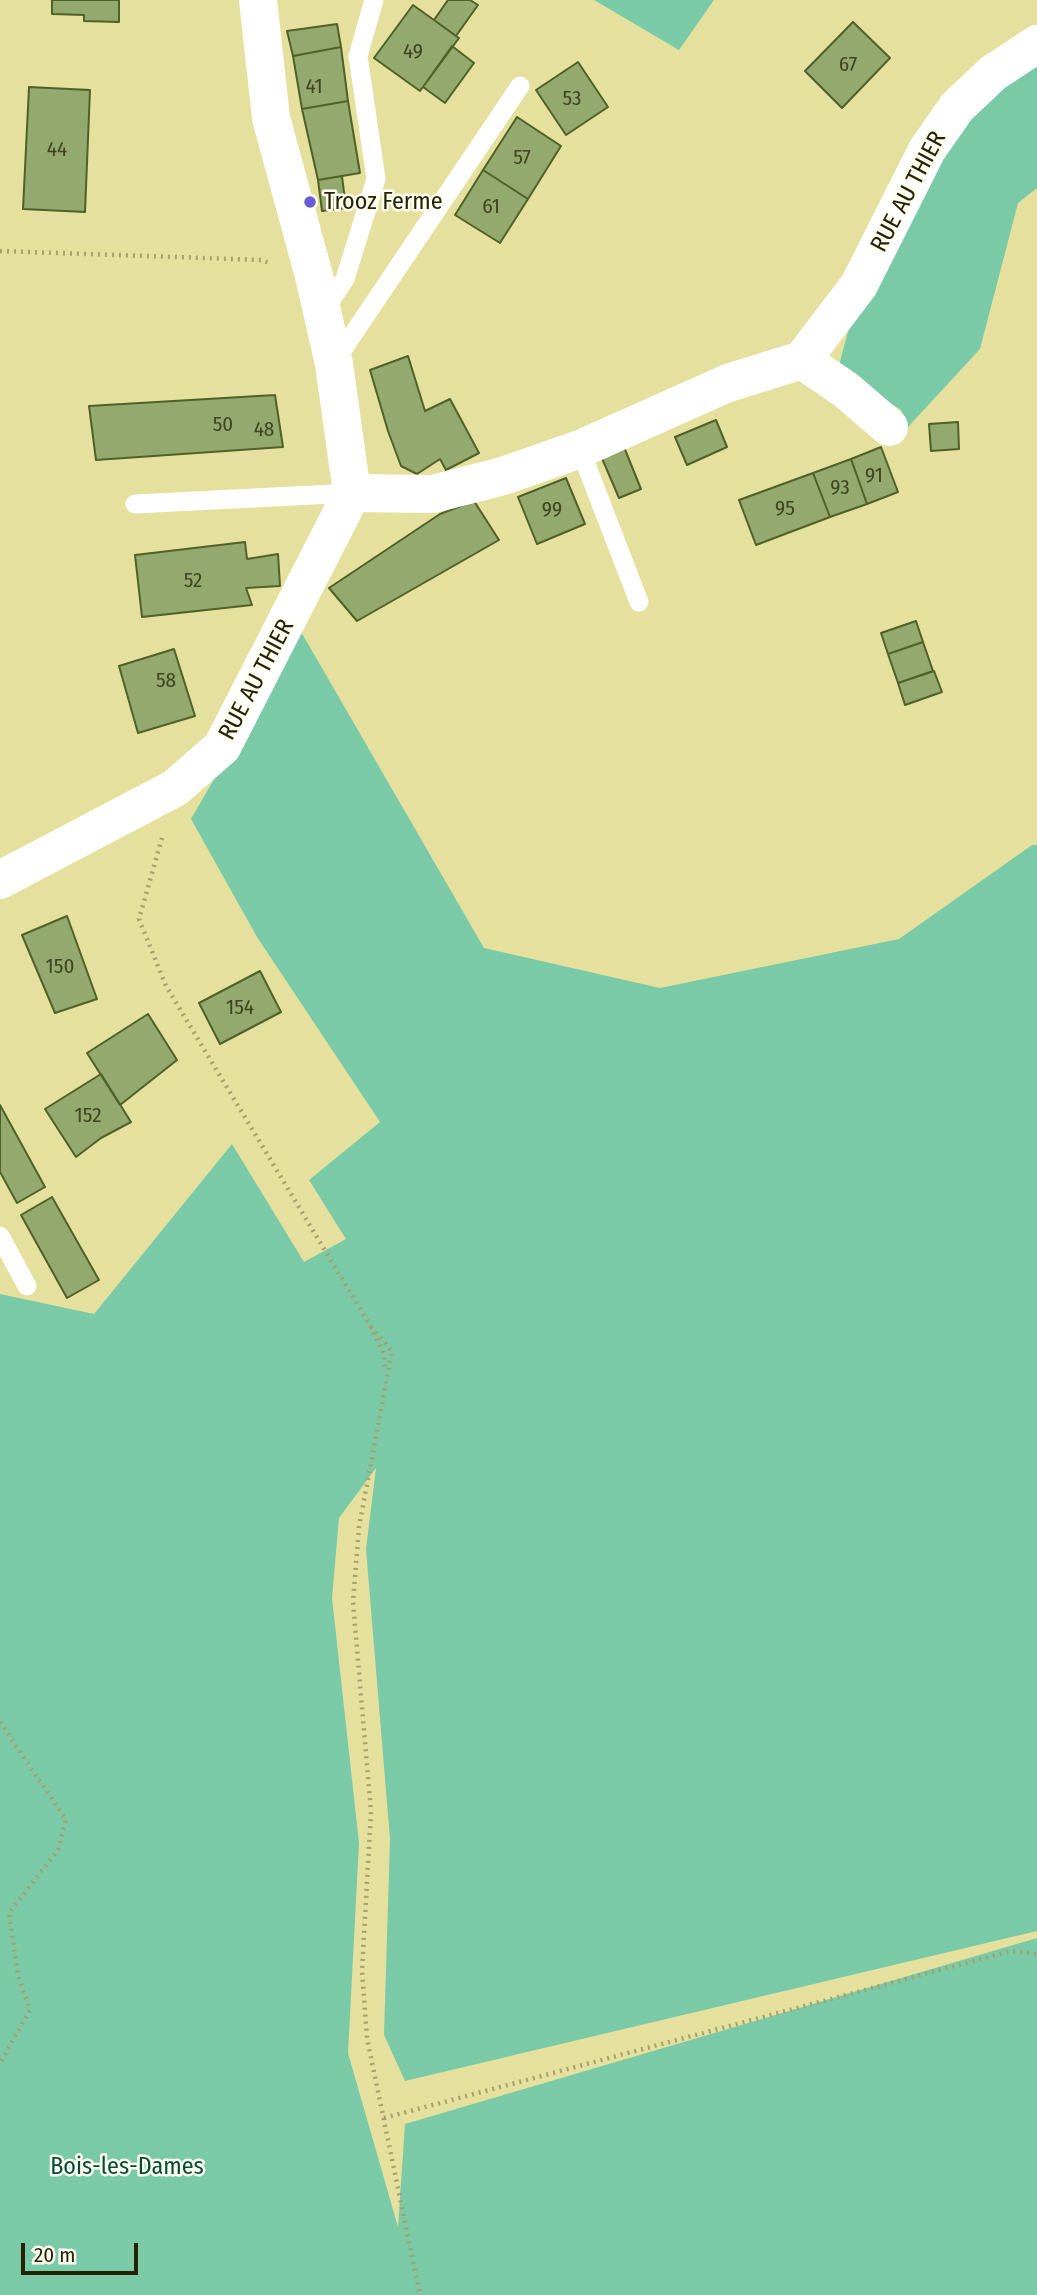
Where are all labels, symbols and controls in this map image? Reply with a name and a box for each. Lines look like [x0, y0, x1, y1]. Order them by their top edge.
house number: 49 [403, 39, 423, 65]
house number: 67 [839, 52, 857, 78]
house number: 41 [305, 74, 323, 100]
house number: 53 [563, 86, 581, 112]
street label: RUE AU THIER [865, 127, 953, 257]
house number: 44 [47, 137, 67, 163]
house number: 57 [513, 145, 531, 171]
place label: Trooz Ferme [324, 188, 443, 216]
marker: Trooz Ferme [302, 194, 318, 210]
house number: 61 [482, 194, 500, 220]
house number: 50 [213, 412, 233, 438]
house number: 48 [254, 417, 274, 443]
house number: 91 [865, 463, 883, 489]
house number: 93 [830, 475, 850, 501]
house number: 95 [775, 496, 795, 522]
house number: 99 [542, 497, 562, 523]
house number: 52 [184, 568, 202, 594]
street label: RUE AU THIER [213, 615, 301, 745]
house number: 58 [156, 668, 176, 694]
house number: 150 [46, 954, 74, 980]
house number: 154 [226, 995, 254, 1021]
house number: 152 [75, 1103, 101, 1129]
park label: Bois-les-Dames [50, 2153, 204, 2181]
scale bar [24, 2228, 142, 2272]
text: 20 m [34, 2242, 75, 2268]

